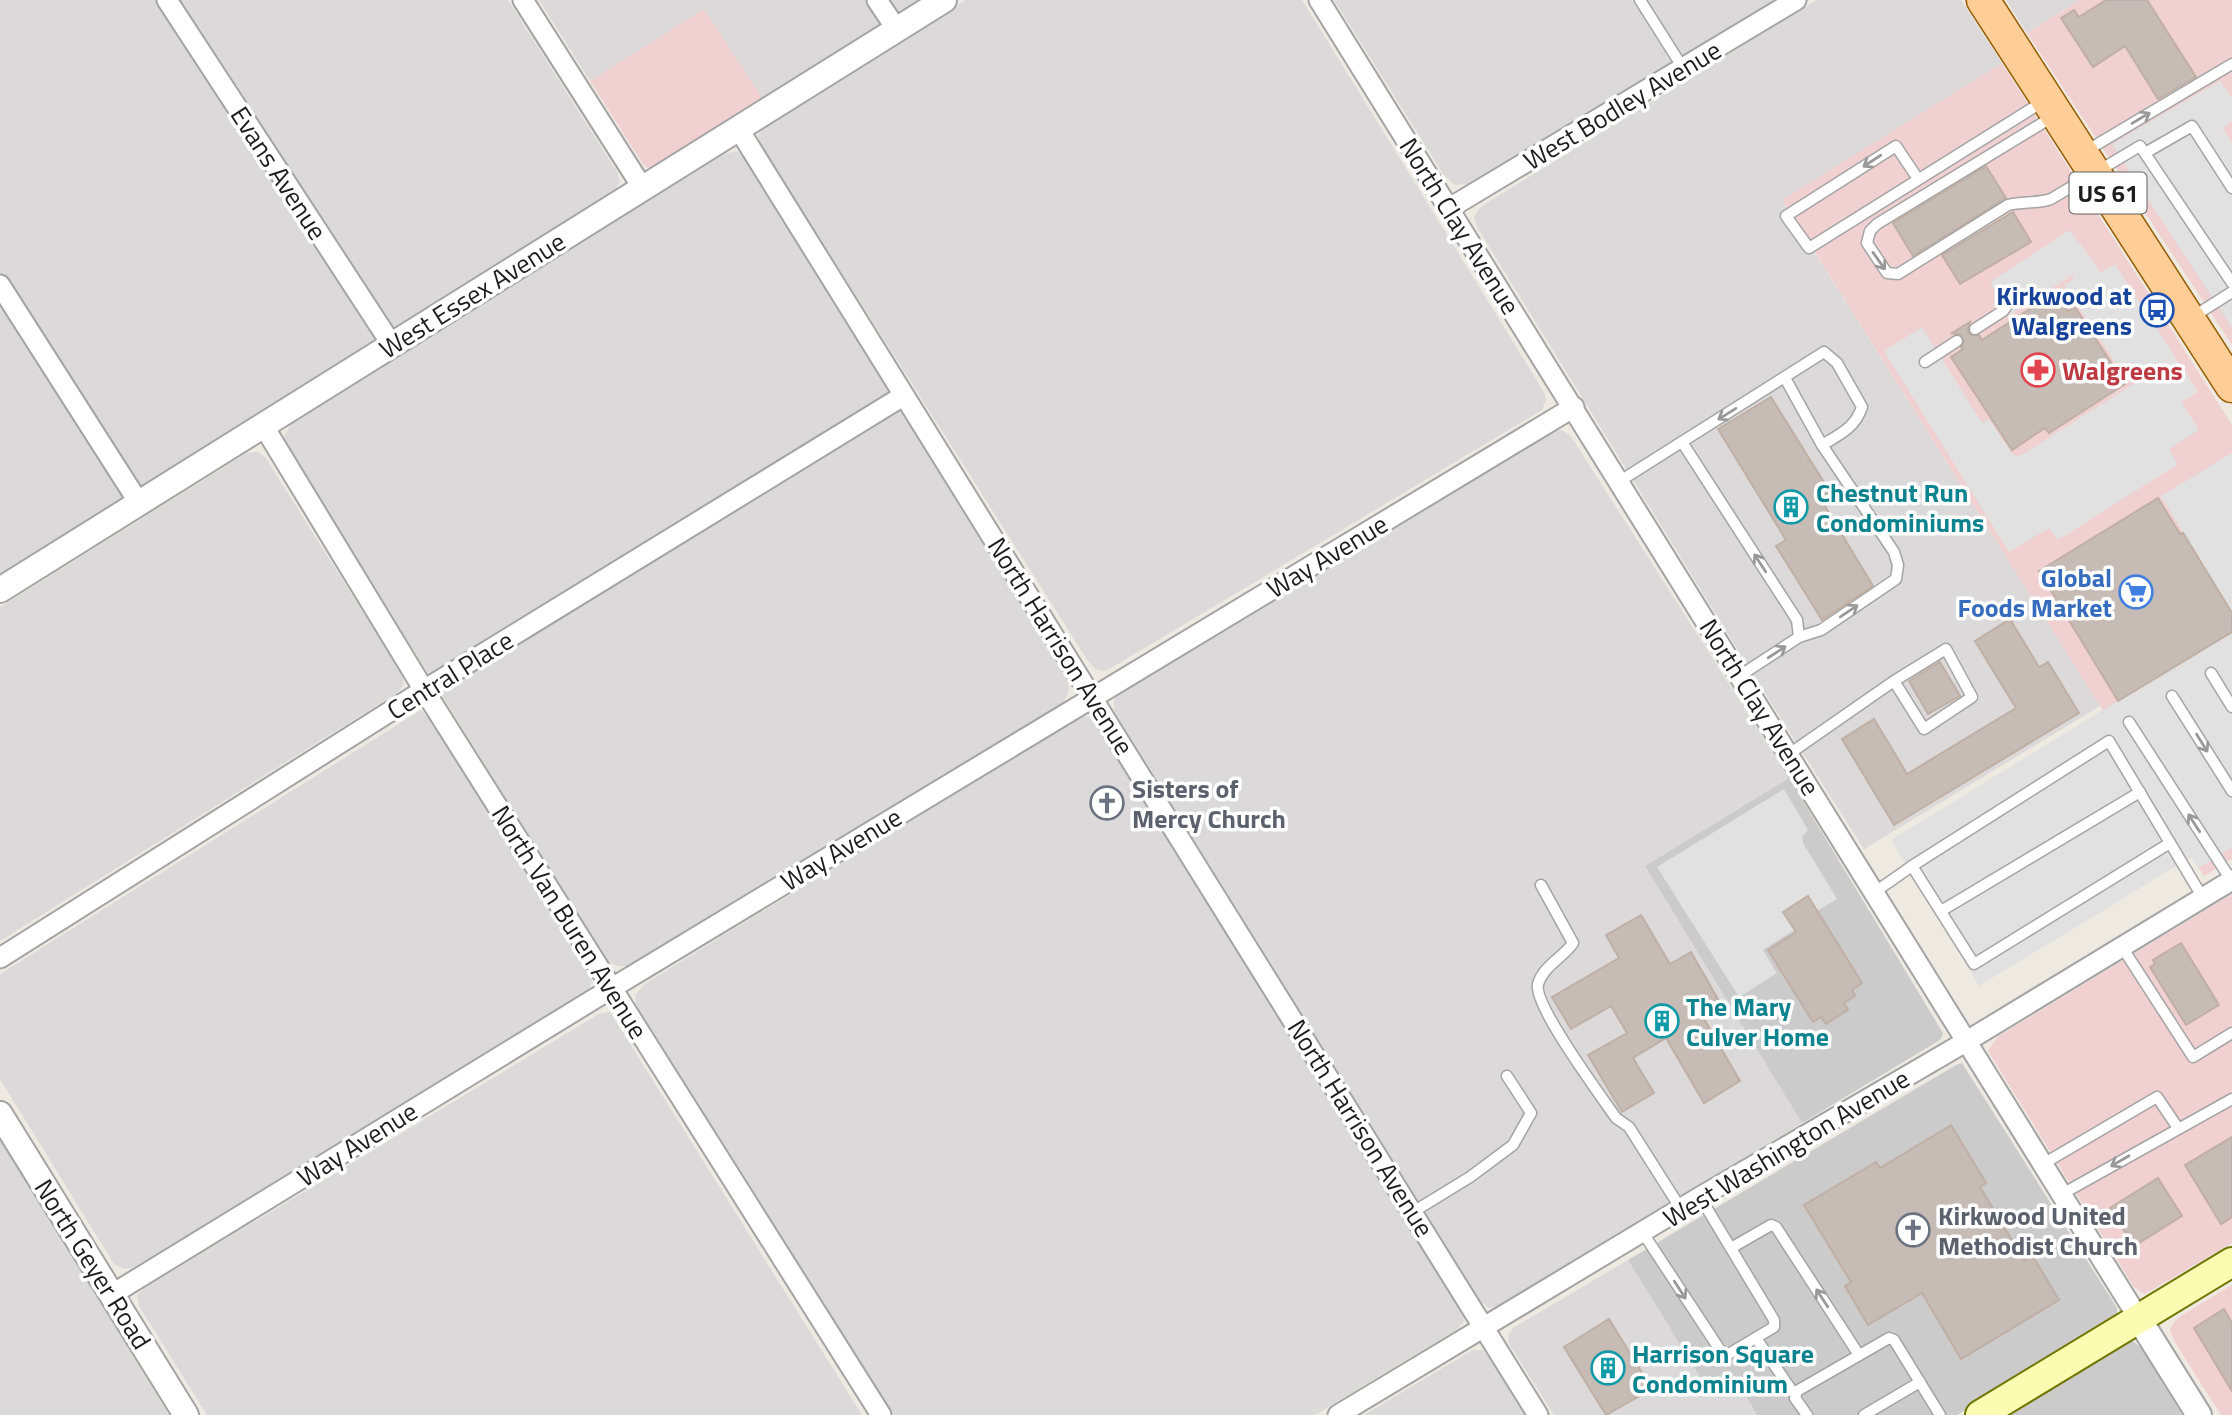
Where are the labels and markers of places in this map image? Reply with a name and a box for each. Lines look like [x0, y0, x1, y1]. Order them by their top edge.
place label: Kirkwood at Walgreens [1996, 276, 2132, 345]
bus stop icon: Kirkwood at Walgreens [2138, 291, 2176, 329]
pharmacy icon: Walgreens [2019, 351, 2057, 389]
place label: Walgreens [2062, 351, 2183, 390]
place label: Chestnut Run Condominiums [1816, 473, 1984, 542]
building icon: Chestnut Run Condominiums [1772, 488, 1810, 526]
place label: Global Foods Market [1958, 558, 2112, 627]
supermarket icon: Global Foods Market [2117, 573, 2155, 611]
place label: Sisters of Mercy Church [1132, 769, 1286, 838]
church icon: Sisters of Mercy Church [1088, 784, 1126, 822]
place label: The Mary Culver Home [1686, 987, 1829, 1056]
building icon: The Mary Culver Home [1643, 1002, 1681, 1040]
place label: Kirkwood United Methodist Church [1938, 1196, 2138, 1265]
church icon: Kirkwood United Methodist Church [1894, 1211, 1932, 1249]
place label: Harrison Square Condominium [1632, 1334, 1814, 1403]
building icon: Harrison Square Condominium [1589, 1349, 1627, 1387]

